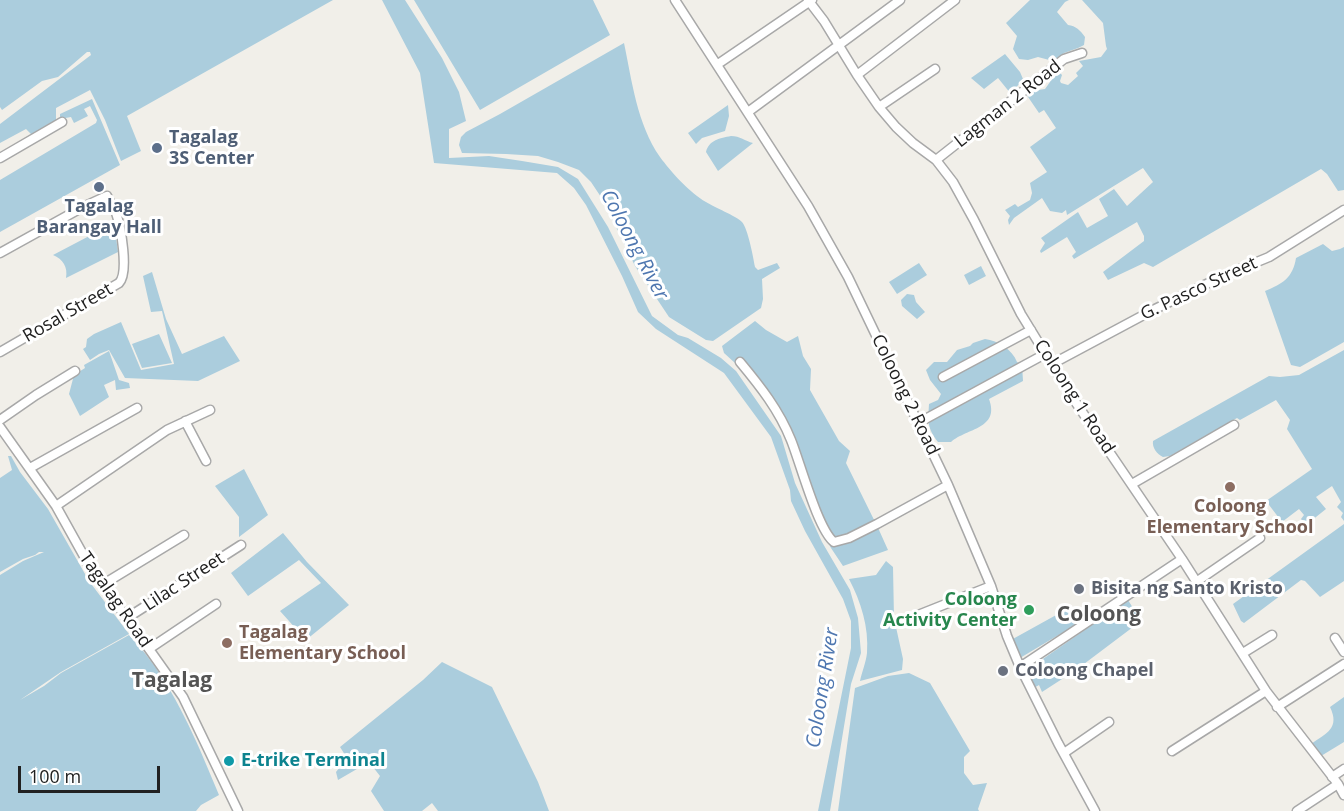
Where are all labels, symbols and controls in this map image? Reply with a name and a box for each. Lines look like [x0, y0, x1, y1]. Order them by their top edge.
street label: Lagman 2 Road [950, 56, 1066, 152]
place label: Tagalag 3S Center [169, 127, 254, 170]
marker: Tagalag 3S Center [150, 141, 164, 155]
marker: Tagalag Barangay Hall [92, 180, 106, 194]
water label: Coloong River [595, 186, 673, 304]
place label: Tagalag Barangay Hall [36, 196, 162, 238]
street label: G. Pasco Street [1137, 253, 1261, 325]
street label: Rosal Street [19, 279, 117, 347]
street label: Coloong 2 Road [866, 331, 944, 459]
street label: Coloong 1 Road [1029, 336, 1119, 458]
marker: Coloong Elementary School [1223, 480, 1237, 494]
place label: Coloong Elementary School [1147, 496, 1313, 538]
street label: Tagalag Road [74, 548, 156, 652]
street label: Lilac Street [140, 548, 228, 616]
place label: Bisita ng Santo Kristo [1091, 578, 1283, 600]
marker: Bisita ng Santo Kristo [1072, 582, 1086, 596]
place label: Coloong Activity Center [883, 589, 1017, 632]
district label: Coloong [1057, 602, 1141, 628]
marker: Coloong Activity Center [1022, 603, 1036, 617]
place label: Tagalag Elementary School [239, 622, 406, 664]
water label: Coloong River [802, 626, 844, 750]
marker: Tagalag Elementary School [220, 636, 234, 650]
place label: Coloong Chapel [1015, 660, 1154, 682]
marker: Coloong Chapel [996, 664, 1010, 678]
district label: Tagalag [132, 668, 212, 694]
place label: E-trike Terminal [241, 750, 385, 772]
scale bar [21, 754, 164, 792]
marker: E-trike Terminal [222, 754, 236, 768]
text: 100 m [29, 764, 81, 788]

